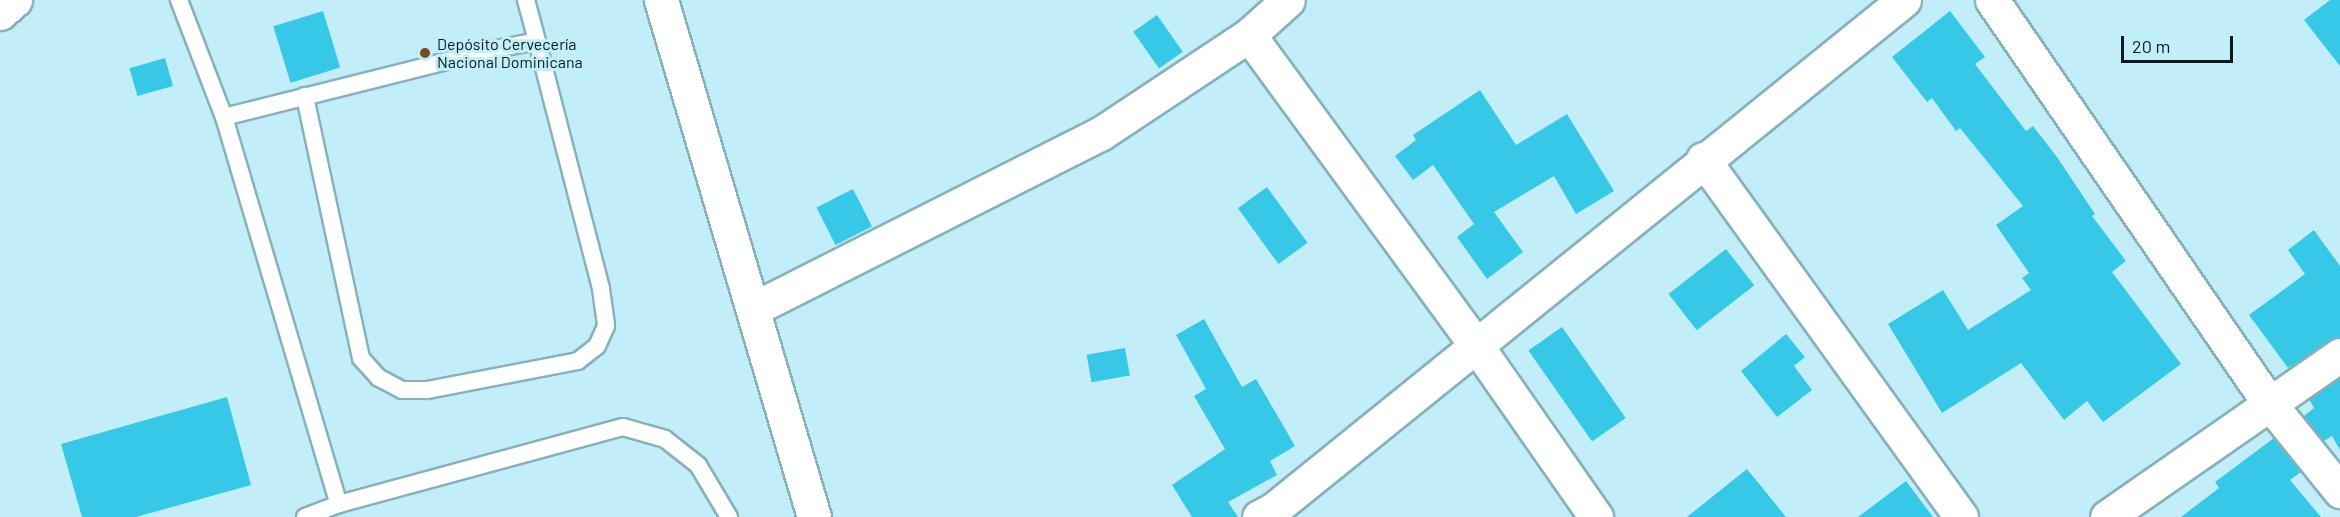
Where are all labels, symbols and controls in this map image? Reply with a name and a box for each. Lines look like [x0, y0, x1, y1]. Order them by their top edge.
scale bar [2124, 24, 2236, 62]
place label: Depósito Cervecería Nacional Dominicana [437, 34, 583, 72]
text: 20 m [2132, 35, 2170, 57]
marker: Depósito Cervecería Nacional Dominicana [418, 46, 432, 60]

